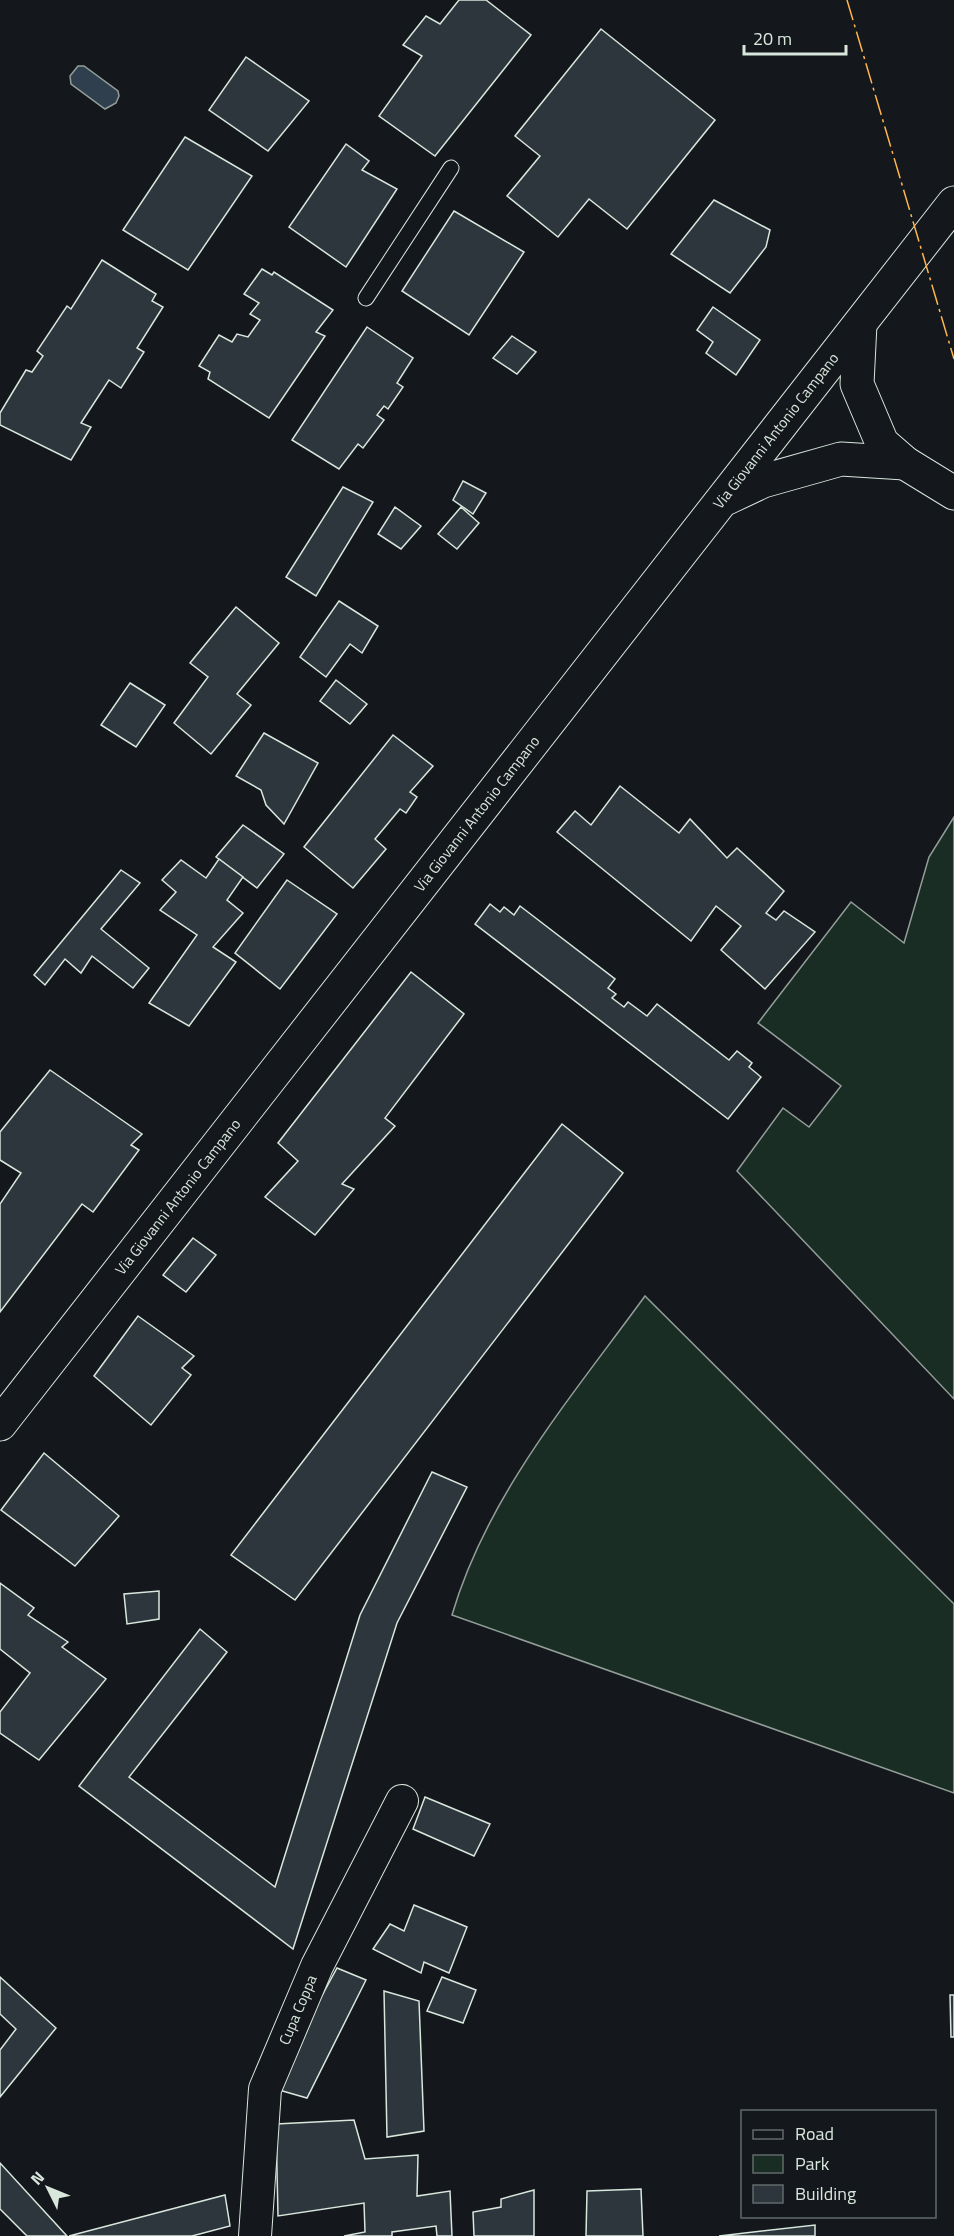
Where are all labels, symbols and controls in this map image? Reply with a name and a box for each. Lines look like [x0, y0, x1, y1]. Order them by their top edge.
scale bar [744, 18, 846, 56]
text: 20 m [753, 25, 792, 52]
street label: Via Giovanni Antonio Campano [707, 348, 844, 514]
street label: Via Giovanni Antonio Campano [408, 731, 545, 897]
street label: Via Giovanni Antonio Campano [109, 1114, 246, 1280]
street label: Cupa Coppa [273, 1971, 323, 2048]
legend [741, 2110, 936, 2218]
text: Road [795, 2120, 834, 2147]
text: Park [795, 2150, 830, 2177]
north arrow [18, 2158, 78, 2218]
text: N [24, 2166, 50, 2190]
text: Building [795, 2180, 856, 2207]

